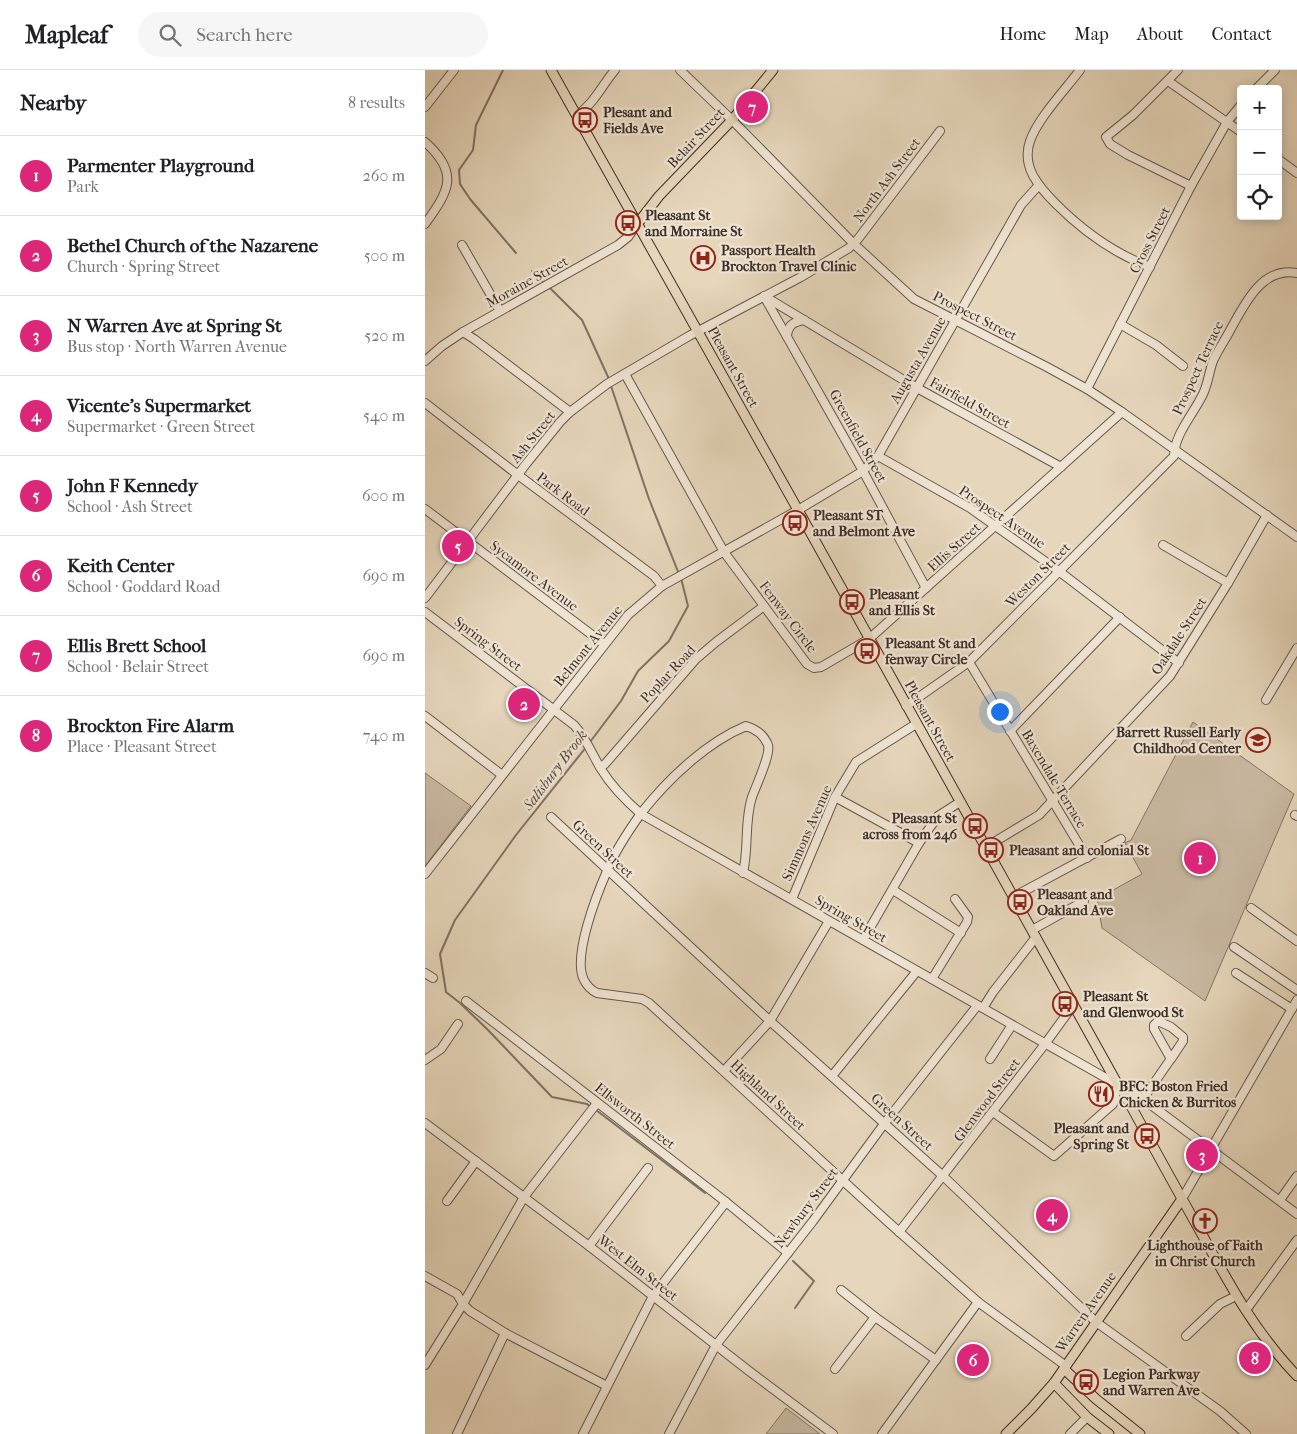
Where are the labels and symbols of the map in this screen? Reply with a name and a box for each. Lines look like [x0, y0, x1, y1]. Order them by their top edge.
pin: 7 [736, 88, 768, 126]
place label: Plesant and Fields Ave [602, 104, 673, 137]
street label: Belair Street [664, 104, 728, 172]
bus stop icon: Plesant and Fields Ave [572, 107, 598, 133]
street label: North Ash Street [850, 134, 924, 226]
street label: Cross Street [1126, 204, 1174, 276]
place label: Pleasant St and Morraine St [645, 207, 744, 240]
bus stop icon: Pleasant St and Morraine St [615, 210, 641, 236]
place label: Passport Health Brockton Travel Clinic [721, 242, 857, 275]
hospital icon: Passport Health Brockton Travel Clinic [690, 245, 716, 271]
street label: Moraine Street [483, 252, 571, 312]
street label: Prospect Street [930, 287, 1020, 345]
street label: Augusta Avenue [886, 314, 950, 407]
street label: Prospect Terrace [1169, 318, 1227, 418]
street label: Pleasant Street [704, 323, 762, 411]
street label: Fairfield Street [927, 374, 1013, 432]
street label: Greenfield Street [825, 386, 891, 486]
street label: Ash Street [506, 408, 559, 467]
street label: Park Road [533, 469, 593, 520]
street label: Prospect Avenue [956, 482, 1048, 552]
place label: Pleasant ST and Belmont Ave [813, 507, 915, 540]
bus stop icon: Pleasant ST and Belmont Ave [782, 510, 808, 536]
street label: Ellis Street [924, 519, 984, 575]
pin: 5 [442, 527, 474, 565]
street label: Sycamore Avenue [486, 537, 582, 615]
street label: Weston Street [1001, 539, 1074, 612]
street label: Fenway Circle [756, 578, 821, 656]
place label: Pleasant and Ellis St [869, 586, 936, 619]
bus stop icon: Pleasant and Ellis St [839, 589, 865, 615]
street label: Oakdale Street [1148, 594, 1210, 678]
street label: Belmont Avenue [550, 602, 626, 690]
street label: Spring Street [451, 613, 525, 675]
place label: Pleasant St and fenway Circle [884, 635, 977, 668]
bus stop icon: Pleasant St and fenway Circle [854, 638, 880, 664]
street label: Poplar Road [637, 641, 699, 707]
street label: Pleasant Street [901, 677, 959, 765]
pin: 2 [508, 685, 540, 723]
your location [987, 699, 1013, 725]
place label: Barrett Russell Early Childhood Center [1116, 724, 1243, 757]
water label: Salisbury Brook [518, 726, 591, 815]
street label: Baxendale Terrace [1018, 727, 1090, 831]
school or university icon: Barrett Russell Early Childhood Center [1245, 727, 1271, 753]
street label: Simmons Avenue [778, 782, 836, 884]
place label: Pleasant St across from 246 [863, 810, 958, 843]
bus stop icon: Pleasant St across from 246 [962, 813, 988, 839]
street label: Green Street [569, 816, 637, 882]
bus stop icon: Pleasant and colonial St [978, 837, 1004, 863]
pin: 1 [1184, 839, 1216, 877]
place label: Pleasant and colonial St [1009, 842, 1150, 859]
place label: Pleasant and Oakland Ave [1037, 886, 1114, 919]
bus stop icon: Pleasant and Oakland Ave [1007, 889, 1033, 915]
street label: Spring Street [812, 892, 890, 946]
place label: Pleasant St and Glenwood St [1083, 988, 1185, 1021]
bus stop icon: Pleasant St and Glenwood St [1052, 991, 1078, 1017]
street label: Glenwood Street [950, 1055, 1024, 1145]
street label: Highland Street [727, 1056, 809, 1134]
place label: BFC: Boston Fried Chicken & Burritos [1119, 1078, 1237, 1111]
street label: Ellsworth Street [591, 1079, 679, 1153]
restaurant icon: BFC: Boston Fried Chicken & Burritos [1088, 1081, 1114, 1107]
street label: Green Street [867, 1090, 937, 1154]
place label: Pleasant and Spring St [1054, 1120, 1130, 1153]
bus stop icon: Pleasant and Spring St [1134, 1123, 1160, 1149]
pin: 3 [1186, 1136, 1218, 1174]
street label: Newbury Street [770, 1165, 842, 1251]
pin: 4 [1036, 1196, 1068, 1234]
church icon: Lighthouse of Faith in Christ Church [1192, 1208, 1218, 1234]
street label: West Elm Street [594, 1231, 681, 1305]
place label: Lighthouse of Faith in Christ Church [1147, 1237, 1264, 1270]
street label: Warren Avenue [1051, 1268, 1120, 1356]
pin: 8 [1239, 1339, 1271, 1377]
pin: 6 [957, 1341, 989, 1379]
place label: Legion Parkway and Warren Ave [1103, 1366, 1202, 1399]
bus stop icon: Legion Parkway and Warren Ave [1073, 1369, 1099, 1395]

